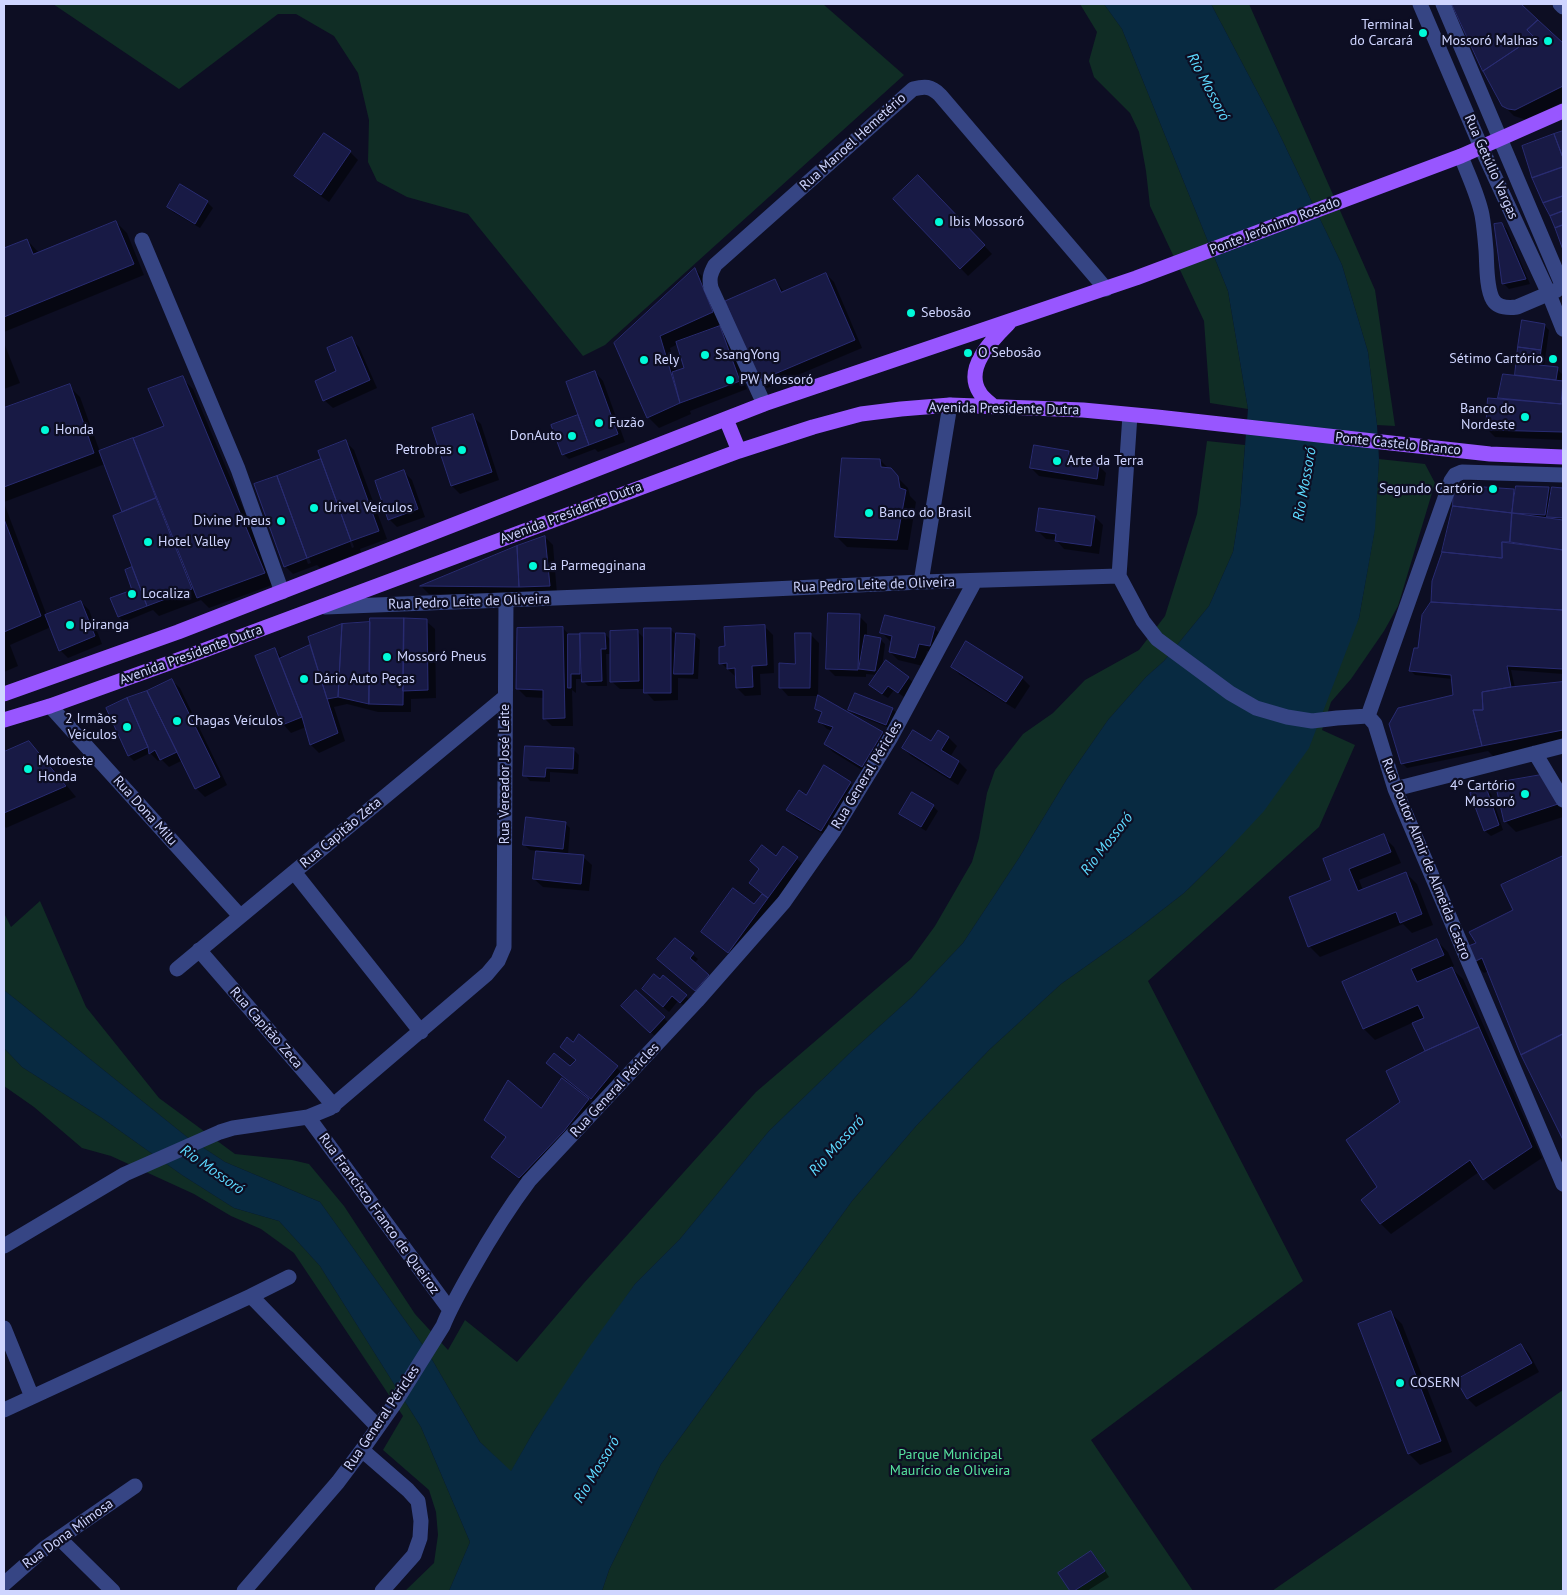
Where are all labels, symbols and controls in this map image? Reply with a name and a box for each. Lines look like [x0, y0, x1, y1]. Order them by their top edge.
place label: Terminal do Carcará [1350, 17, 1413, 49]
marker: Terminal do Carcará [1417, 27, 1429, 39]
place label: Mossoró Malhas [1442, 33, 1538, 49]
marker: Mossoró Malhas [1542, 35, 1554, 47]
water label: Rio Mossoró [1183, 50, 1233, 124]
street label: Rua Manoel Hemetério [796, 90, 910, 194]
street label: Rua Getúlio Vargas [1460, 112, 1522, 222]
street label: Ponte Jerônimo Rosado [1207, 193, 1343, 259]
place label: Ibis Mossoró [949, 214, 1024, 230]
marker: Ibis Mossoró [933, 216, 945, 228]
place label: Sebosão [921, 305, 971, 321]
marker: Sebosão [905, 307, 917, 319]
place label: O Sebosão [978, 345, 1041, 361]
place label: SsangYong [715, 347, 780, 363]
marker: O Sebosão [962, 347, 974, 359]
marker: SsangYong [699, 349, 711, 361]
place label: Sétimo Cartório [1449, 351, 1543, 367]
place label: Rely [654, 352, 679, 368]
marker: Sétimo Cartório [1547, 353, 1559, 365]
marker: Rely [638, 354, 650, 366]
place label: PW Mossoró [740, 372, 813, 388]
marker: PW Mossoró [724, 374, 736, 386]
street label: Avenida Presidente Dutra [928, 399, 1080, 419]
place label: Banco do Nordeste [1460, 401, 1515, 434]
marker: Banco do Nordeste [1519, 411, 1531, 423]
place label: Fuzão [609, 415, 644, 431]
marker: Fuzão [593, 417, 605, 429]
place label: Honda [55, 422, 94, 438]
marker: Honda [39, 424, 51, 436]
place label: DonAuto [510, 428, 562, 444]
street label: Ponte Castelo Branco [1334, 429, 1462, 459]
marker: DonAuto [566, 430, 578, 442]
place label: Petrobras [395, 442, 452, 458]
marker: Petrobras [456, 444, 468, 456]
water label: Rio Mossoró [1290, 446, 1320, 522]
place label: Arte da Terra [1067, 453, 1144, 469]
marker: Arte da Terra [1051, 455, 1063, 467]
street label: Avenida Presidente Dutra [498, 478, 644, 548]
place label: Segundo Cartório [1379, 481, 1483, 497]
marker: Segundo Cartório [1487, 483, 1499, 495]
place label: Urivel Veículos [324, 500, 413, 516]
marker: Urivel Veículos [308, 502, 320, 514]
place label: Banco do Brasil [879, 505, 971, 521]
marker: Banco do Brasil [863, 507, 875, 519]
place label: Divine Pneus [194, 513, 271, 529]
marker: Divine Pneus [275, 515, 287, 527]
place label: Hotel Valley [158, 534, 230, 550]
marker: Hotel Valley [142, 536, 154, 548]
place label: La Parmegginana [543, 558, 646, 574]
marker: La Parmegginana [527, 560, 539, 572]
street label: Rua Pedro Leite de Oliveira [793, 574, 955, 596]
place label: Localiza [142, 586, 190, 602]
marker: Localiza [126, 588, 138, 600]
street label: Rua Pedro Leite de Oliveira [388, 591, 550, 613]
place label: Ipiranga [80, 617, 129, 633]
marker: Ipiranga [64, 619, 76, 631]
street label: Avenida Presidente Dutra [117, 621, 265, 689]
place label: Mossoró Pneus [397, 649, 486, 665]
marker: Mossoró Pneus [381, 651, 393, 663]
place label: Dário Auto Peças [314, 671, 415, 687]
marker: Dário Auto Peças [298, 673, 310, 685]
street label: Rua Vereador José Leite [497, 704, 513, 844]
place label: 2 Irmãos Veículos [65, 711, 117, 744]
place label: Chagas Veículos [187, 713, 283, 729]
marker: Chagas Veículos [171, 715, 183, 727]
street label: Rua General Péricles [828, 718, 906, 832]
marker: 2 Irmãos Veículos [121, 721, 133, 733]
place label: Motoeste Honda [38, 753, 93, 786]
street label: Rua Doutor Almir de Almeida Castro [1378, 756, 1474, 962]
marker: Motoeste Honda [22, 763, 34, 775]
street label: Rua Dona Milu [109, 773, 181, 849]
place label: 4º Cartório Mossoró [1450, 778, 1515, 810]
marker: 4º Cartório Mossoró [1519, 788, 1531, 800]
street label: Rua Capitão Zeta [297, 794, 385, 872]
water label: Rio Mossoró [1077, 809, 1137, 879]
street label: Rua Capitão Zeca [226, 984, 306, 1072]
street label: Rua General Péricles [567, 1039, 663, 1141]
water label: Rio Mossoró [805, 1112, 869, 1180]
street label: Rua Francisco Franco de Queiroz [315, 1130, 443, 1298]
water label: Rio Mossoró [176, 1141, 248, 1199]
street label: Rua General Péricles [341, 1362, 423, 1474]
place label: COSERN [1410, 1375, 1460, 1391]
marker: COSERN [1394, 1377, 1406, 1389]
water label: Rio Mossoró [570, 1434, 624, 1506]
park label: Parque Municipal Maurício de Oliveira [890, 1447, 1010, 1480]
street label: Rua Dona Mimosa [19, 1495, 117, 1573]

